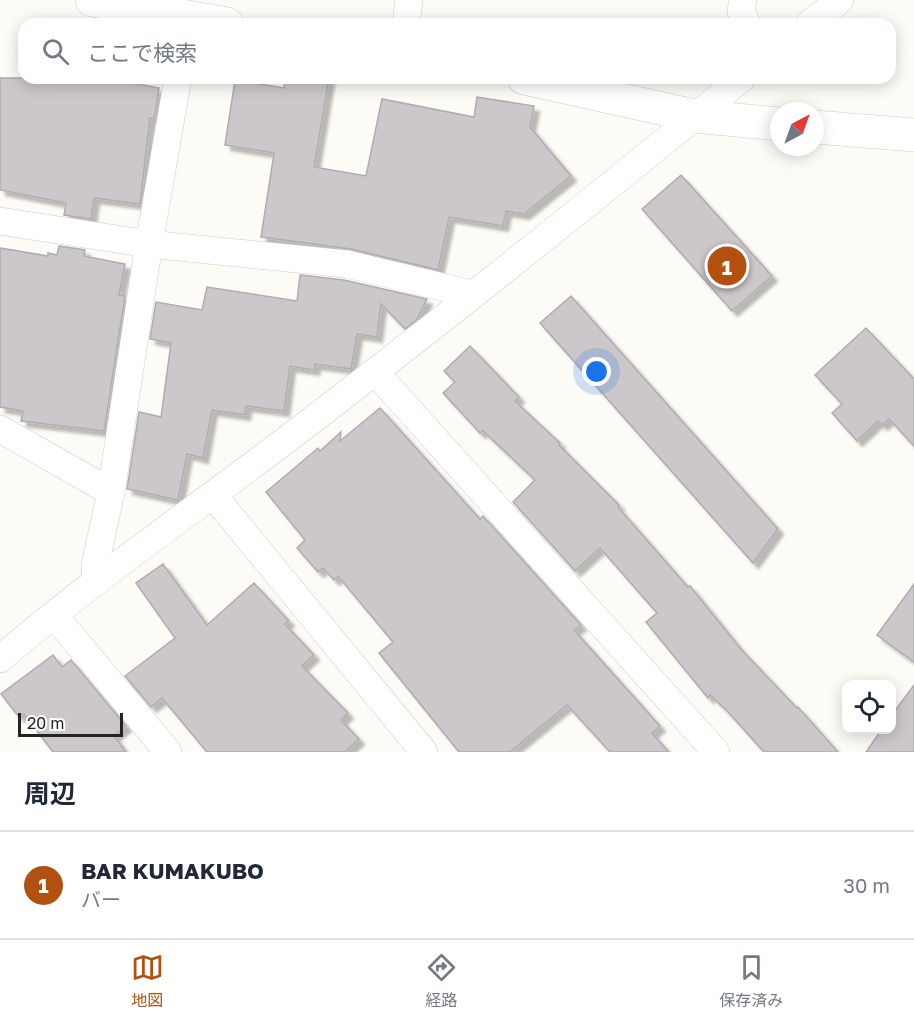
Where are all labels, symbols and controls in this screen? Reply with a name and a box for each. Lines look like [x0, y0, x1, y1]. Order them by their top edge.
search box [18, 18, 896, 84]
icon: search [39, 35, 72, 68]
text: ここで検索 [87, 39, 197, 66]
north arrow [770, 102, 824, 156]
pin: 1 [708, 244, 746, 288]
your location [582, 357, 611, 386]
map controls [842, 680, 896, 734]
button: locate [842, 680, 896, 734]
scale bar [18, 710, 123, 738]
text: 20 m [27, 713, 64, 733]
text: 周辺 [24, 778, 76, 809]
text: BAR KUMAKUBO [81, 857, 264, 884]
text: 1 [38, 873, 49, 897]
text: 30 m [843, 873, 890, 897]
text: バー [81, 887, 121, 911]
tab: 地図 [131, 951, 164, 1011]
tab: 経路 [425, 951, 458, 1011]
tab: 保存済み [719, 951, 783, 1011]

